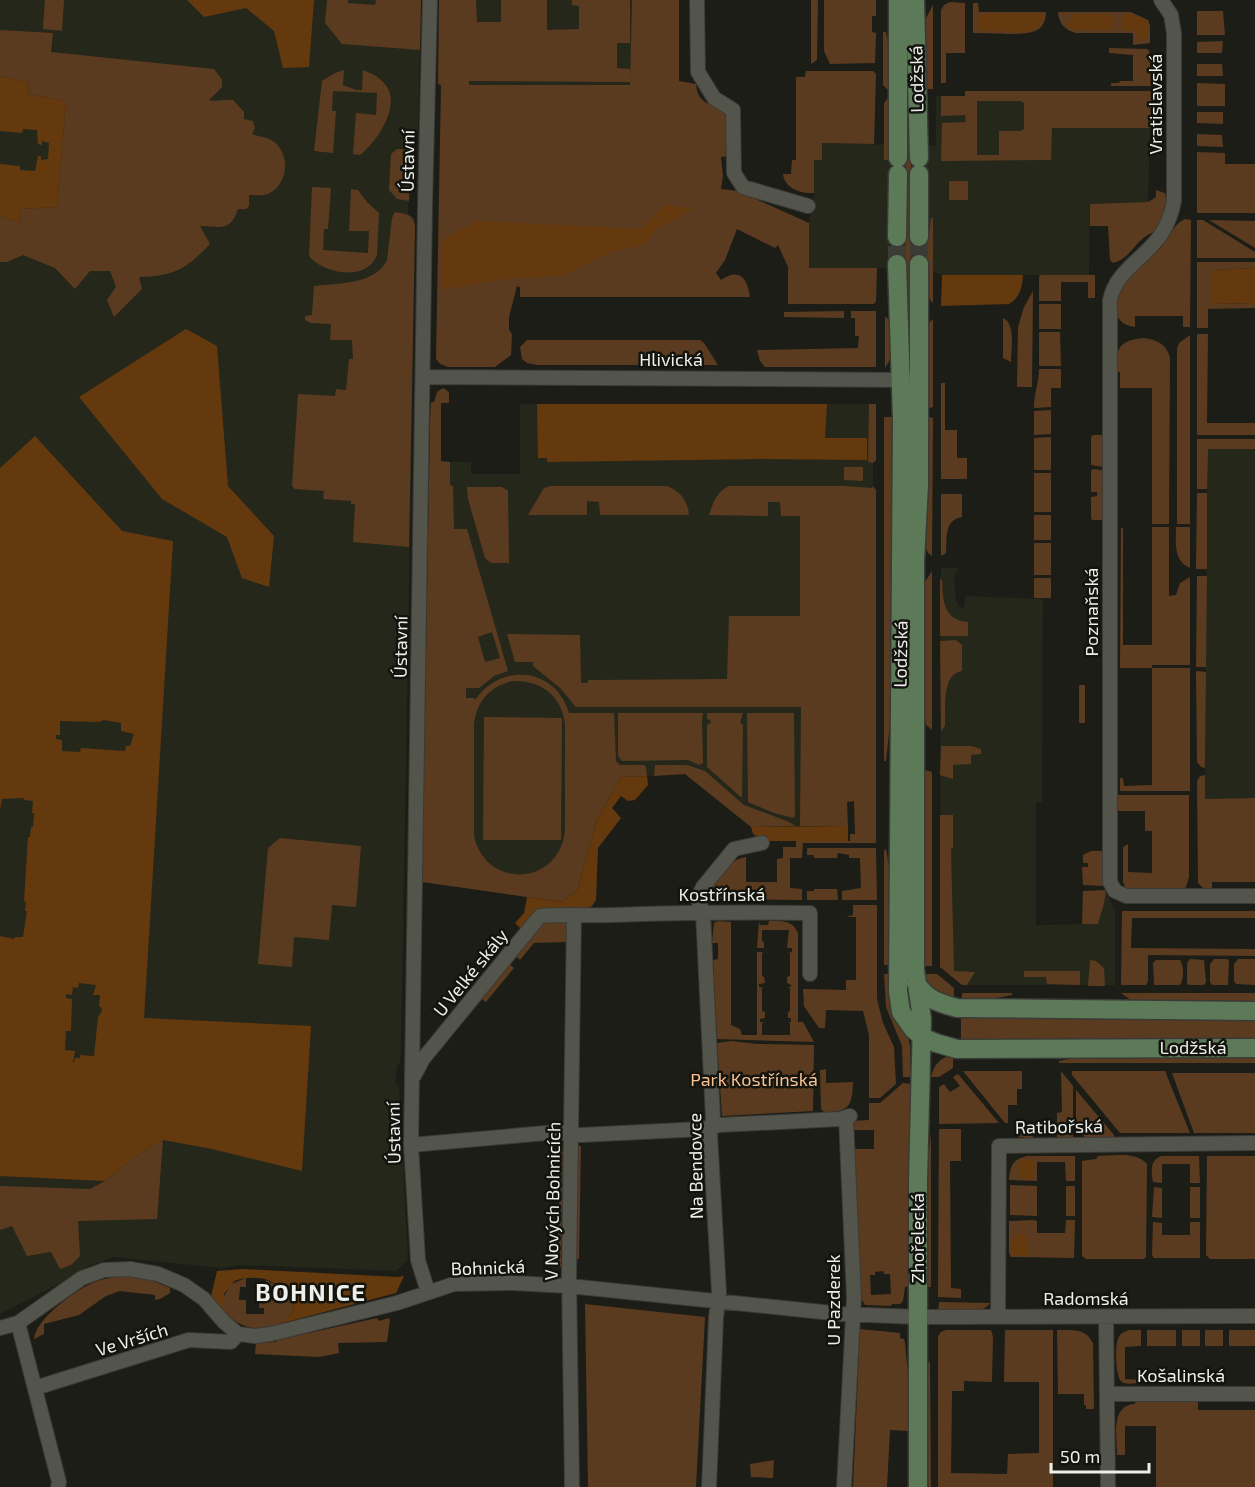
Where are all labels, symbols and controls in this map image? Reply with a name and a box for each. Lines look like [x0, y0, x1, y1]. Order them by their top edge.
street label: Lodžská [904, 45, 928, 113]
street label: Vratislavská [1144, 54, 1166, 155]
street label: Ústavní [395, 129, 419, 192]
street label: Hlivická [639, 348, 703, 370]
street label: Poznaňská [1080, 568, 1102, 656]
street label: Ústavní [388, 615, 412, 678]
street label: Lodžská [888, 620, 912, 688]
street label: Kostřínská [679, 883, 765, 905]
street label: U Velké skály [428, 924, 512, 1021]
street label: Lodžská [1159, 1036, 1227, 1058]
park label: Park Kostřínská [690, 1068, 818, 1090]
street label: Ústavní [381, 1101, 405, 1164]
street label: Na Bendovce [683, 1113, 707, 1219]
street label: Ratibořská [1015, 1114, 1103, 1138]
street label: V Nových Bohnicích [540, 1121, 564, 1281]
street label: Zhořelecká [906, 1193, 928, 1283]
street label: U Pazderek [822, 1254, 844, 1346]
street label: Bohnická [450, 1255, 526, 1279]
district label: BOHNICE [255, 1277, 367, 1306]
street label: Radomská [1043, 1287, 1129, 1309]
street label: Ve Vrších [93, 1318, 170, 1360]
street label: Košalinská [1137, 1364, 1225, 1386]
scale bar [1051, 1436, 1148, 1474]
text: 50 m [1060, 1445, 1100, 1467]

